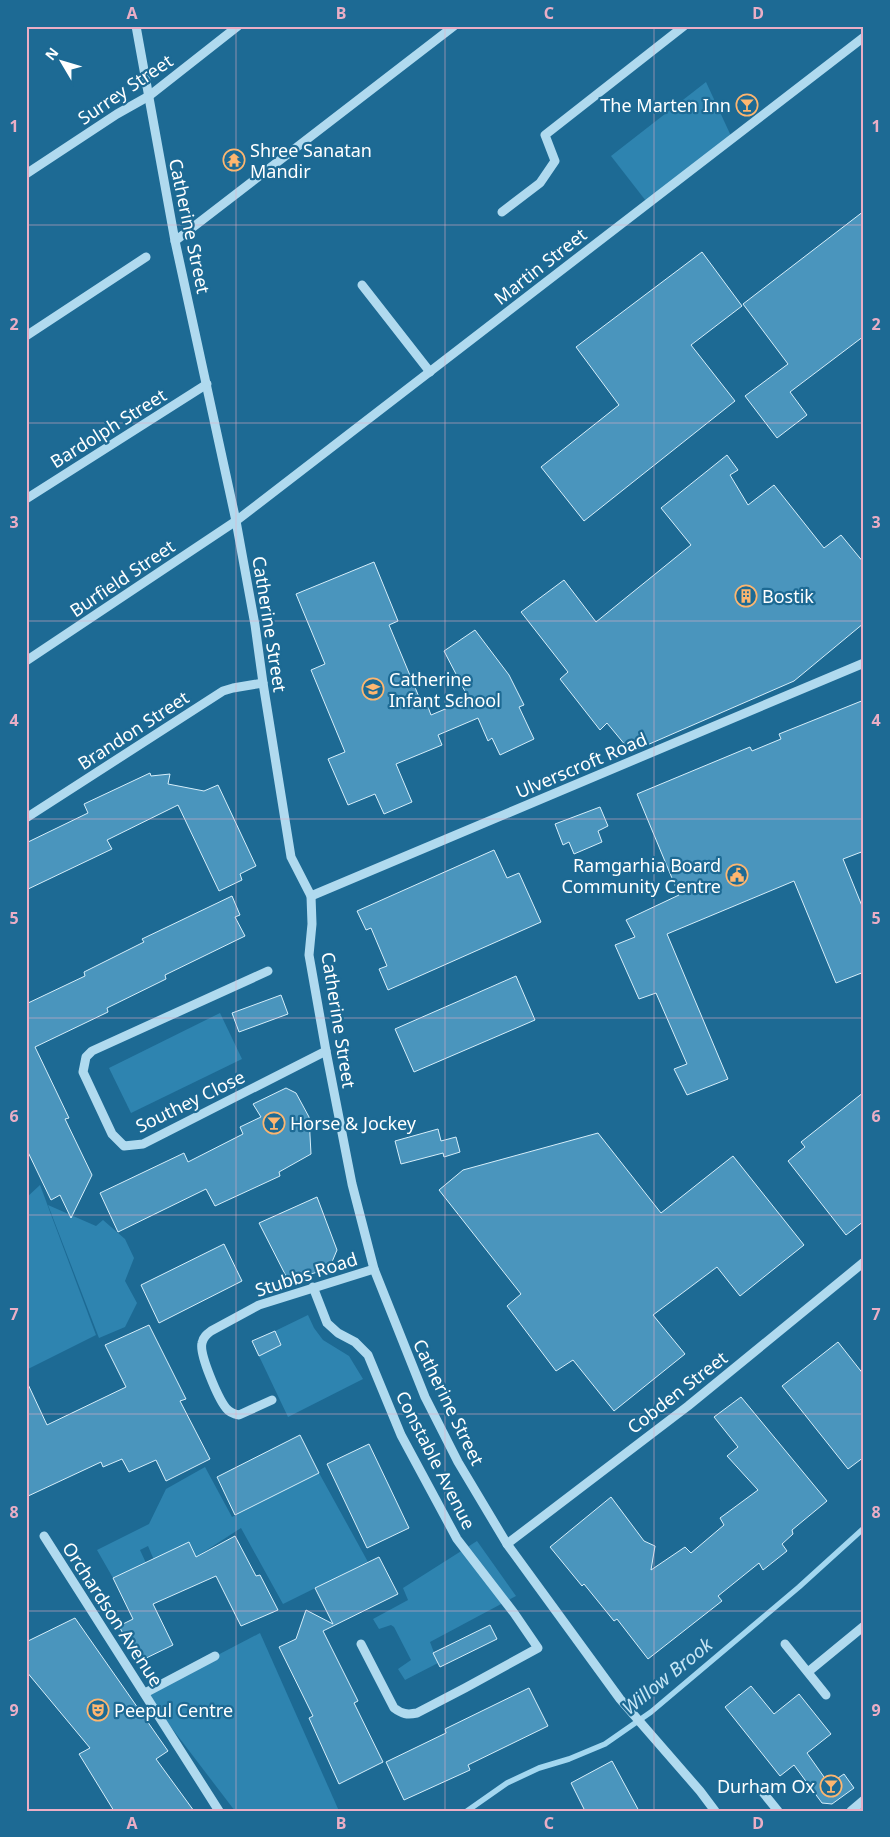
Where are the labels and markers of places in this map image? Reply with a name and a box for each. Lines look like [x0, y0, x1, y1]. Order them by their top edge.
place label: The Marten Inn [600, 93, 731, 117]
bar icon: The Marten Inn [735, 93, 759, 117]
place label: Shree Sanatan Mandir [250, 138, 372, 183]
temple icon: Shree Sanatan Mandir [222, 148, 246, 172]
building icon: Bostik [734, 584, 758, 608]
place label: Bostik [762, 584, 814, 608]
place label: Catherine Infant School [389, 667, 501, 712]
school or university icon: Catherine Infant School [361, 677, 385, 701]
place label: Ramgarhia Board Community Centre [561, 853, 721, 898]
public building icon: Ramgarhia Board Community Centre [725, 863, 749, 887]
bar icon: Horse & Jockey [262, 1111, 286, 1135]
place label: Horse & Jockey [290, 1111, 417, 1135]
theatre icon: Peepul Centre [86, 1698, 110, 1722]
place label: Peepul Centre [114, 1698, 233, 1722]
place label: Durham Ox [717, 1774, 815, 1798]
bar icon: Durham Ox [819, 1774, 843, 1798]

